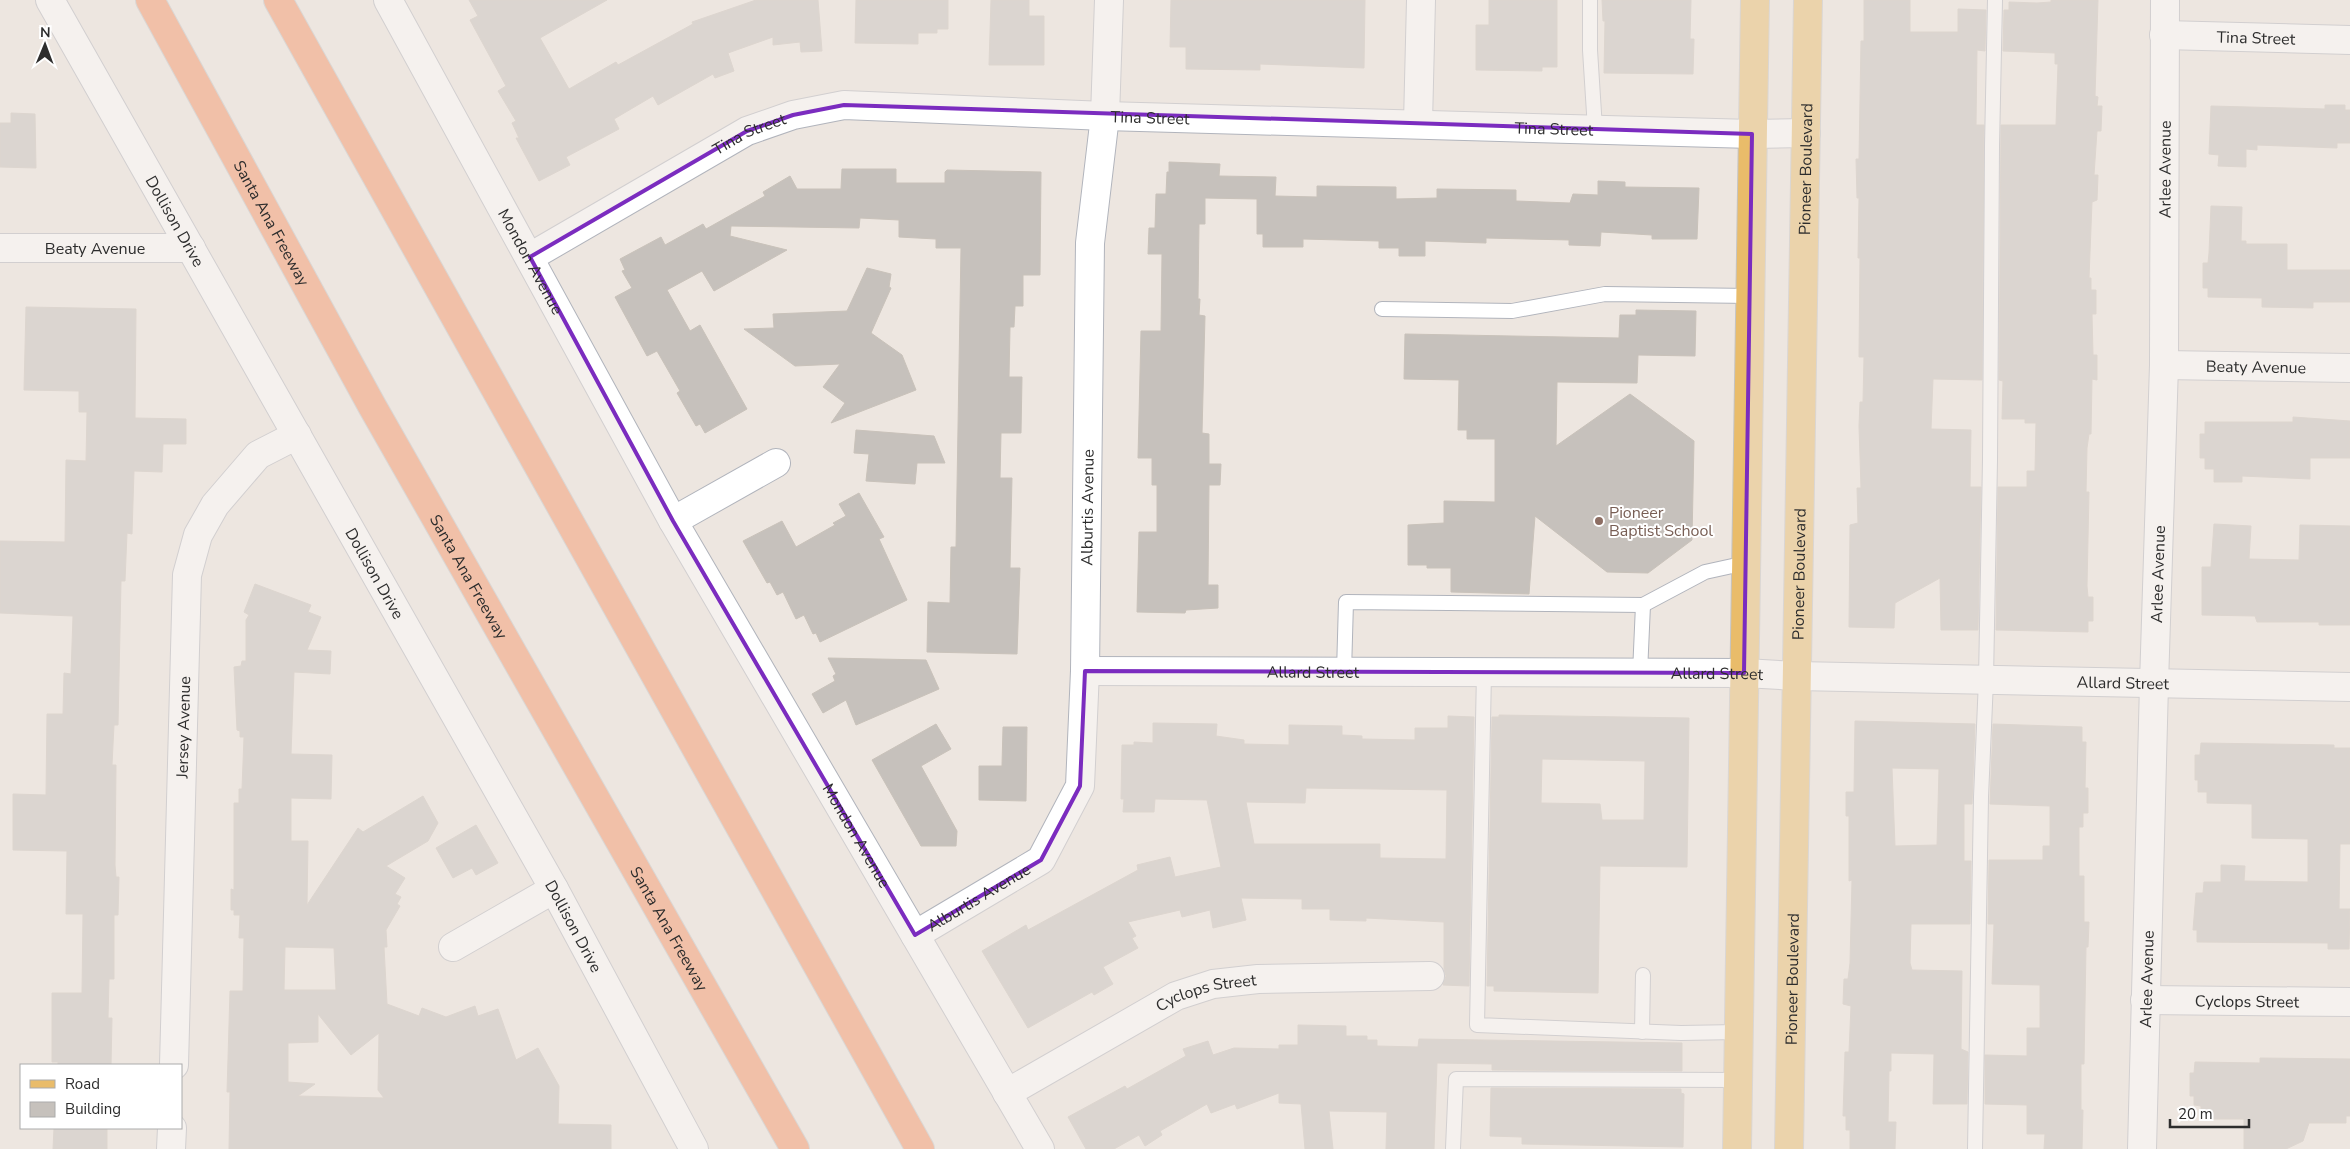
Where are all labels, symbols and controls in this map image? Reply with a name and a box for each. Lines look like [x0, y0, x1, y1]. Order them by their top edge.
north arrow [20, 20, 70, 70]
text: N [40, 23, 51, 42]
street label: Tina Street [2216, 26, 2296, 51]
street label: Pioneer Boulevard [1794, 103, 1818, 235]
street label: Tina Street [1110, 106, 1190, 130]
street label: Tina Street [709, 108, 790, 161]
street label: Tina Street [1514, 117, 1594, 142]
street label: Arlee Avenue [2154, 120, 2177, 218]
street label: Santa Ana Freeway [228, 157, 315, 291]
street label: Dollison Drive [140, 172, 209, 271]
street label: Mondon Avenue [492, 205, 568, 319]
street label: Beaty Avenue [45, 238, 145, 260]
street label: Beaty Avenue [2206, 356, 2306, 379]
street label: Alburtis Avenue [1076, 449, 1100, 566]
place label: Pioneer Baptist School [1609, 502, 1713, 542]
street label: Pioneer Boulevard [1787, 508, 1812, 640]
street label: Santa Ana Freeway [424, 511, 513, 644]
marker: Pioneer Baptist School [1593, 515, 1605, 527]
street label: Dollison Drive [339, 524, 409, 623]
street label: Arlee Avenue [2146, 525, 2171, 623]
street label: Allard Street [1267, 662, 1360, 684]
street label: Allard Street [1671, 663, 1764, 686]
street label: Allard Street [2076, 672, 2170, 695]
street label: Jersey Avenue [172, 676, 196, 780]
street label: Mondon Avenue [817, 780, 895, 892]
street label: Alburtis Avenue [923, 859, 1035, 937]
street label: Santa Ana Freeway [624, 863, 713, 996]
street label: Dollison Drive [539, 876, 607, 977]
street label: Pioneer Boulevard [1781, 913, 1805, 1045]
street label: Arlee Avenue [2135, 930, 2160, 1028]
street label: Cyclops Street [1152, 969, 1258, 1017]
street label: Cyclops Street [2195, 990, 2300, 1014]
legend [20, 1064, 182, 1129]
text: Road [65, 1074, 100, 1094]
scale bar [2170, 1096, 2249, 1128]
text: Building [65, 1099, 121, 1119]
text: 20 m [2178, 1104, 2213, 1124]

